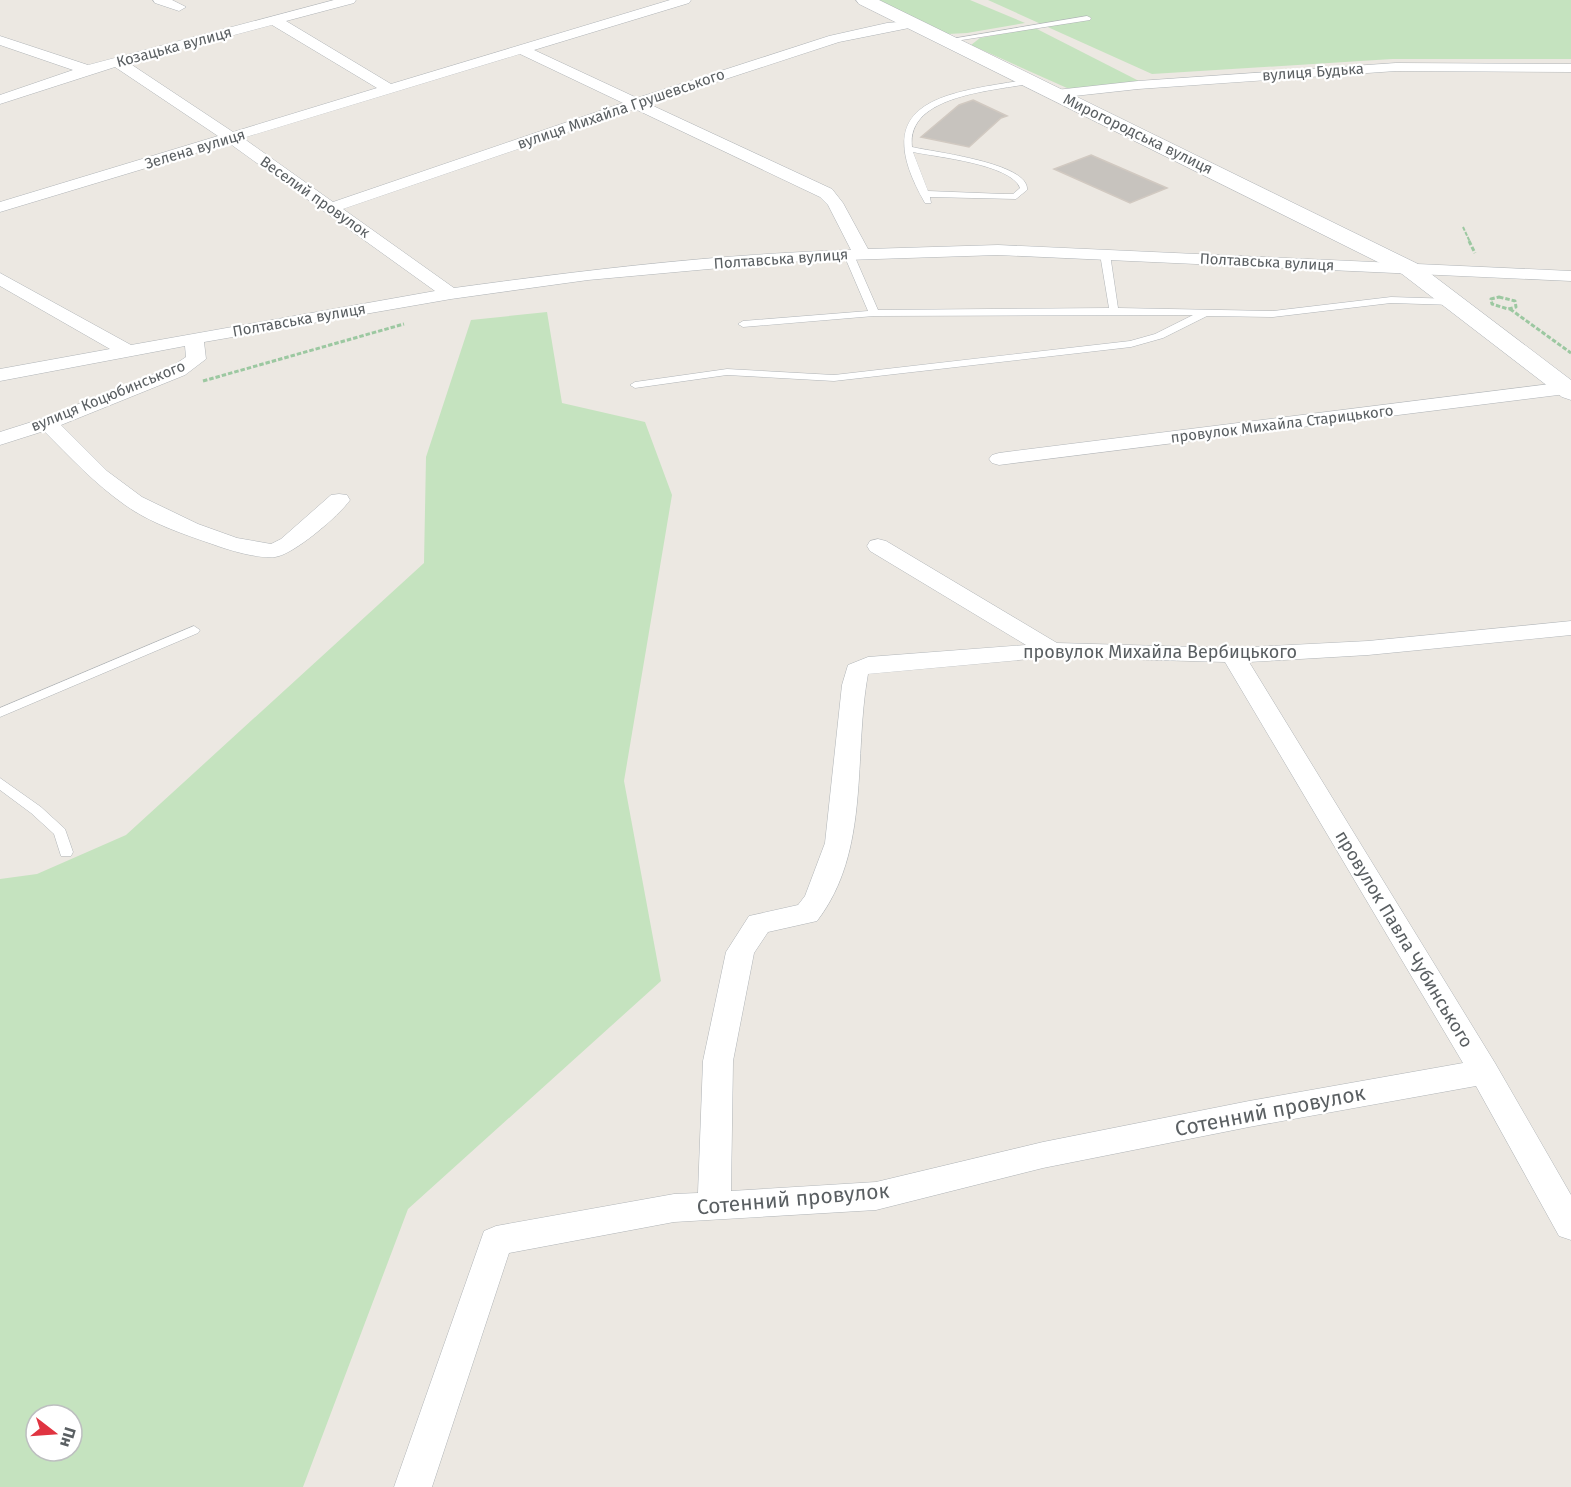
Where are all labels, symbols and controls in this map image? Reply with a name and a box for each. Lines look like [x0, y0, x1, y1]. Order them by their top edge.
street label: Козацька вулиця [114, 23, 234, 71]
street label: вулиця Будька [1262, 59, 1364, 85]
street label: вулиця Михайла Грушевського [515, 65, 727, 153]
street label: Мирогородська вулиця [1060, 90, 1216, 178]
street label: Зелена вулиця [143, 125, 247, 173]
street label: Веселий провулок [257, 152, 374, 242]
street label: Полтавська вулиця [713, 245, 849, 273]
street label: Полтавська вулиця [1199, 249, 1335, 275]
street label: Полтавська вулиця [231, 299, 367, 341]
street label: вулиця Коцюбинського [28, 357, 188, 435]
street label: провулок Михайла Старицького [1170, 401, 1394, 447]
street label: провулок Михайла Вербицького [1023, 641, 1297, 663]
street label: провулок Павла Чубинського [1330, 826, 1478, 1052]
street label: Сотенний провулок [1173, 1080, 1367, 1142]
street label: Сотенний провулок [696, 1178, 890, 1220]
north arrow [24, 1403, 84, 1463]
text: Пн [56, 1425, 80, 1450]

